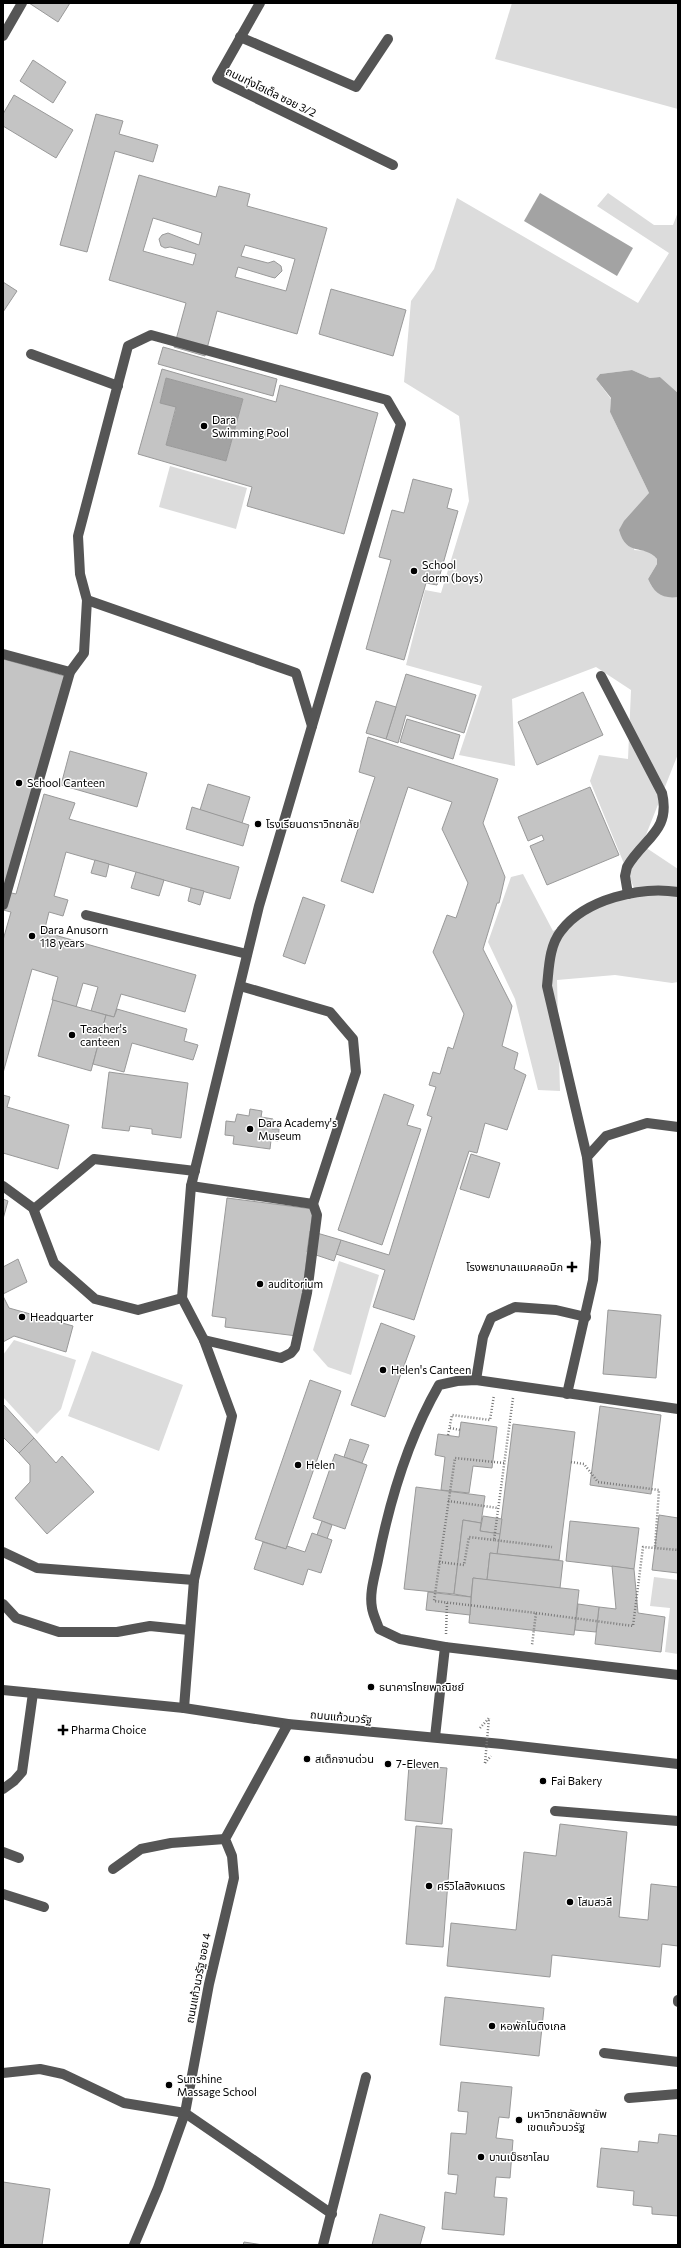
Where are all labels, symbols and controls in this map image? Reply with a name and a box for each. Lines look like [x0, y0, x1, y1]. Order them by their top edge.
street label: ถนนทุ่งโฮเต็ล ซอย 3/2 [224, 64, 318, 120]
place label: Dara Swimming Pool [212, 413, 289, 439]
marker: Dara Swimming Pool [199, 421, 209, 431]
place label: School dorm (boys) [422, 558, 483, 584]
marker: School dorm (boys) [409, 566, 419, 576]
place label: School Canteen [27, 776, 105, 789]
marker: School Canteen [14, 778, 24, 788]
place label: โรงเรียนดาราวิทยาลัย [266, 817, 359, 830]
marker: โรงเรียนดาราวิทยาลัย [253, 819, 263, 829]
place label: Dara Anusorn 118 years [40, 923, 108, 949]
marker: Dara Anusorn 118 years [27, 931, 37, 941]
place label: Teacher's canteen [80, 1022, 127, 1048]
marker: Teacher's canteen [67, 1030, 77, 1040]
place label: Dara Academy's Museum [258, 1116, 337, 1142]
marker: Dara Academy's Museum [245, 1124, 255, 1134]
place label: โรงพยาบาลแมคคอมิก [466, 1260, 563, 1273]
marker: โรงพยาบาลแมคคอมิก [566, 1261, 578, 1273]
place label: auditorium [268, 1277, 323, 1290]
marker: auditorium [255, 1279, 265, 1289]
place label: Headquarter [30, 1310, 94, 1323]
marker: Headquarter [17, 1312, 27, 1322]
place label: Helen's Canteen [391, 1363, 471, 1376]
marker: Helen's Canteen [378, 1365, 388, 1375]
place label: Helen [306, 1458, 335, 1471]
marker: Helen [293, 1460, 303, 1470]
place label: ธนาคารไทยพาณิชย์ [379, 1680, 464, 1693]
marker: ธนาคารไทยพาณิชย์ [366, 1682, 376, 1692]
street label: ถนนแก้วนวรัฐ [310, 1707, 372, 1726]
place label: Pharma Choice [71, 1723, 146, 1736]
marker: Pharma Choice [58, 1725, 68, 1735]
place label: สเต็กจานด่วน [315, 1752, 374, 1765]
marker: สเต็กจานด่วน [302, 1754, 312, 1764]
place label: 7-Eleven [396, 1757, 439, 1770]
marker: 7-Eleven [383, 1759, 393, 1769]
place label: Fai Bakery [551, 1774, 603, 1787]
marker: Fai Bakery [538, 1776, 548, 1786]
place label: ศรีวิไลสิงหเนตร [437, 1879, 505, 1892]
marker: ศรีวิไลสิงหเนตร [424, 1881, 434, 1891]
place label: โสมสวลี [578, 1895, 612, 1908]
marker: โสมสวลี [565, 1897, 575, 1907]
street label: ถนนแก้วนวรัฐ ซอย 4 [182, 1931, 213, 2024]
place label: หอพักไนติงเกล [500, 2019, 566, 2032]
marker: หอพักไนติงเกล [487, 2021, 497, 2031]
place label: Sunshine Massage School [177, 2072, 257, 2098]
marker: Sunshine Massage School [164, 2080, 174, 2090]
place label: มหาวิทยาลัยพายัพ เขตแก้วนวรัฐ [527, 2107, 607, 2133]
marker: มหาวิทยาลัยพายัพ เขตแก้วนวรัฐ [514, 2115, 524, 2125]
place label: บานเบ็ธชาโลม [489, 2150, 549, 2163]
marker: บานเบ็ธชาโลม [476, 2152, 486, 2162]

